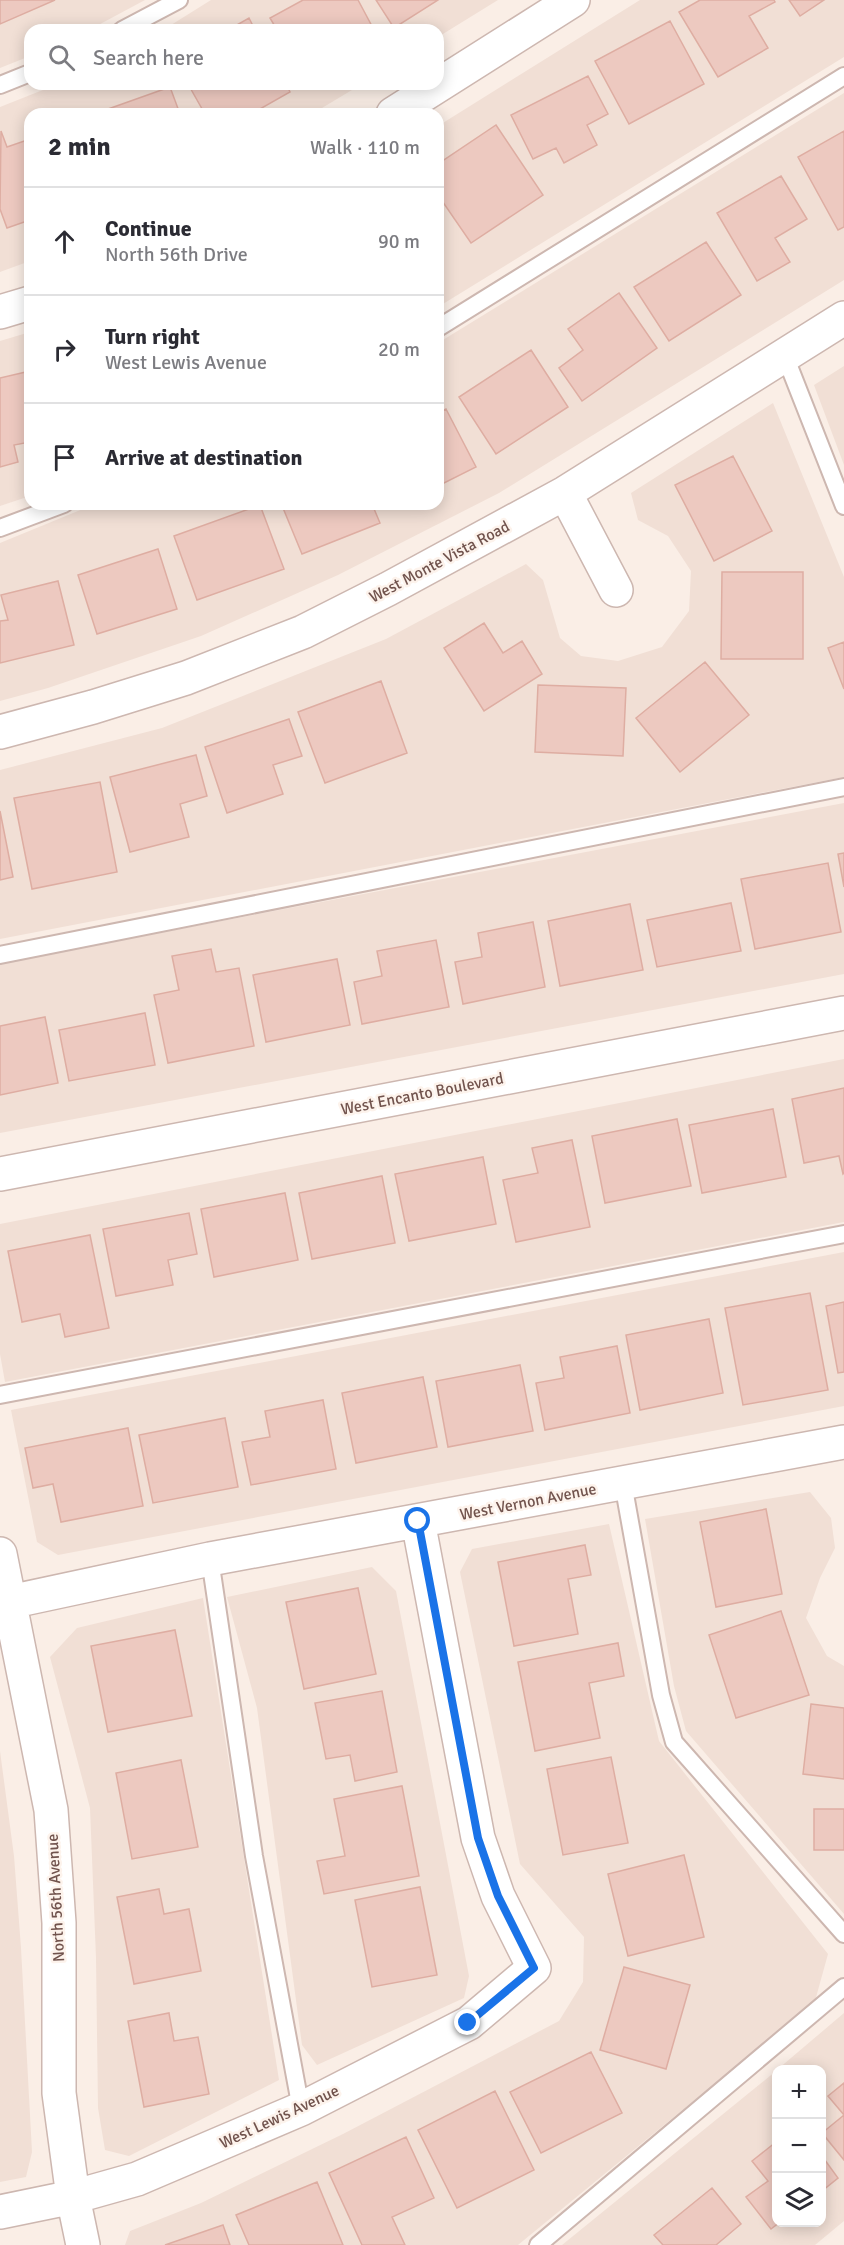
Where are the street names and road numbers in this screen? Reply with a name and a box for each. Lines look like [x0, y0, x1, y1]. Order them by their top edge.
street label: West Monte Vista Road [366, 516, 513, 607]
street label: West Encanto Boulevard [339, 1068, 505, 1120]
street label: West Vernon Avenue [458, 1479, 598, 1525]
street label: North 56th Avenue [43, 1833, 69, 1963]
street label: West Lewis Avenue [216, 2080, 342, 2153]

